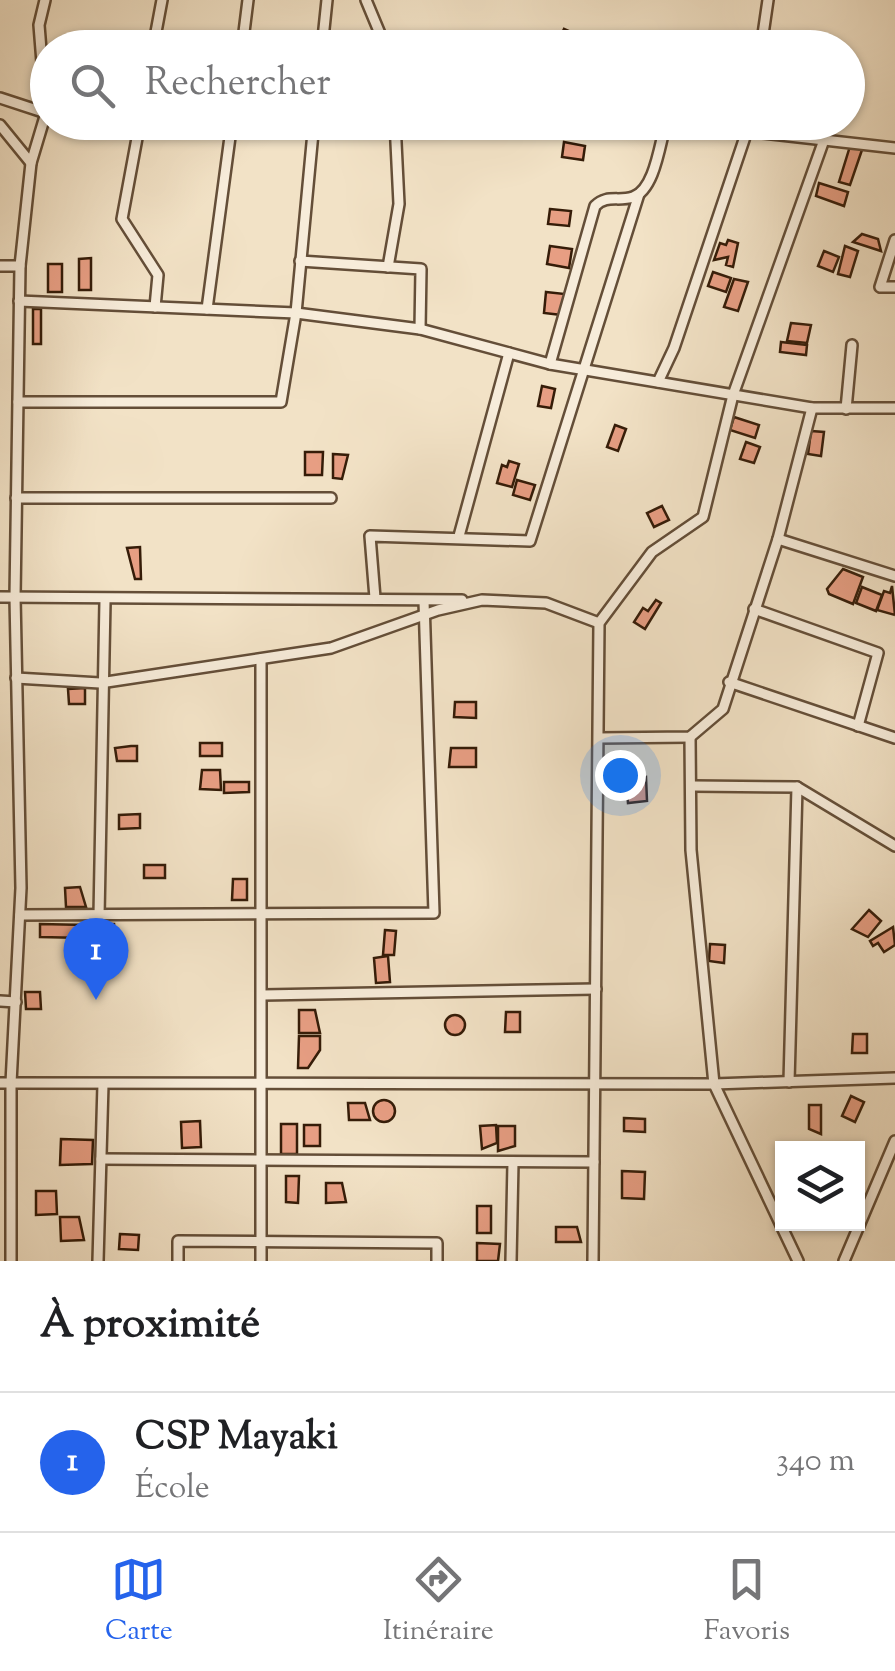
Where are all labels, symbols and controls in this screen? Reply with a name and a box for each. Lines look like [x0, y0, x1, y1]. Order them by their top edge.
search box [30, 30, 865, 140]
icon: search [65, 58, 120, 113]
text: Rechercher [145, 58, 331, 112]
your location [595, 750, 646, 801]
pin: 1 [64, 918, 128, 1000]
map controls [775, 1141, 865, 1231]
button: layers [775, 1141, 865, 1231]
text: À proximité [40, 1296, 260, 1356]
text: CSP Mayaki [135, 1412, 338, 1466]
text: 1 [67, 1439, 78, 1485]
text: 340 m [776, 1439, 855, 1485]
text: École [135, 1466, 210, 1512]
tab: Carte [105, 1552, 173, 1652]
tab: Itinéraire [383, 1552, 494, 1652]
tab: Favoris [704, 1552, 790, 1652]

